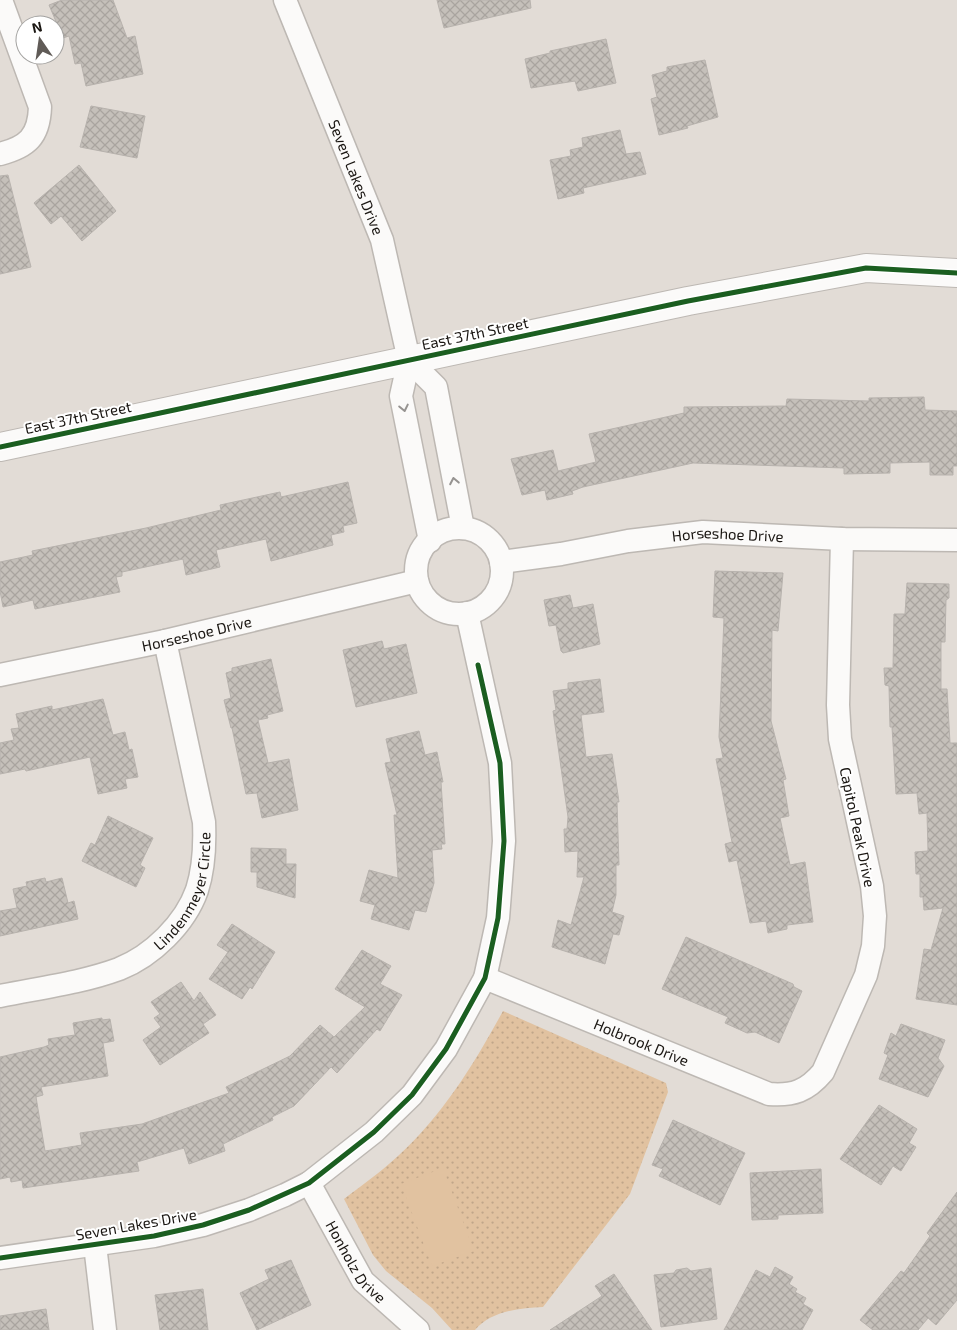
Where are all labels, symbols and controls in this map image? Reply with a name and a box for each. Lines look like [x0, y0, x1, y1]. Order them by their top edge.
north arrow [15, 15, 65, 65]
text: N [30, 17, 44, 36]
street label: Seven Lakes Drive [325, 117, 388, 237]
street label: East 37th Street [420, 313, 530, 353]
street label: East 37th Street [23, 397, 133, 437]
one-way arrow [398, 403, 408, 412]
one-way arrow [450, 476, 460, 485]
street label: Horseshoe Drive [671, 523, 784, 545]
street label: Horseshoe Drive [140, 612, 253, 655]
street label: Capitol Peak Drive [836, 765, 880, 889]
street label: Lindenmeyer Circle [150, 832, 213, 954]
street label: Holbrook Drive [591, 1014, 692, 1069]
street label: Seven Lakes Drive [74, 1205, 198, 1243]
street label: Honholz Drive [322, 1217, 390, 1306]

